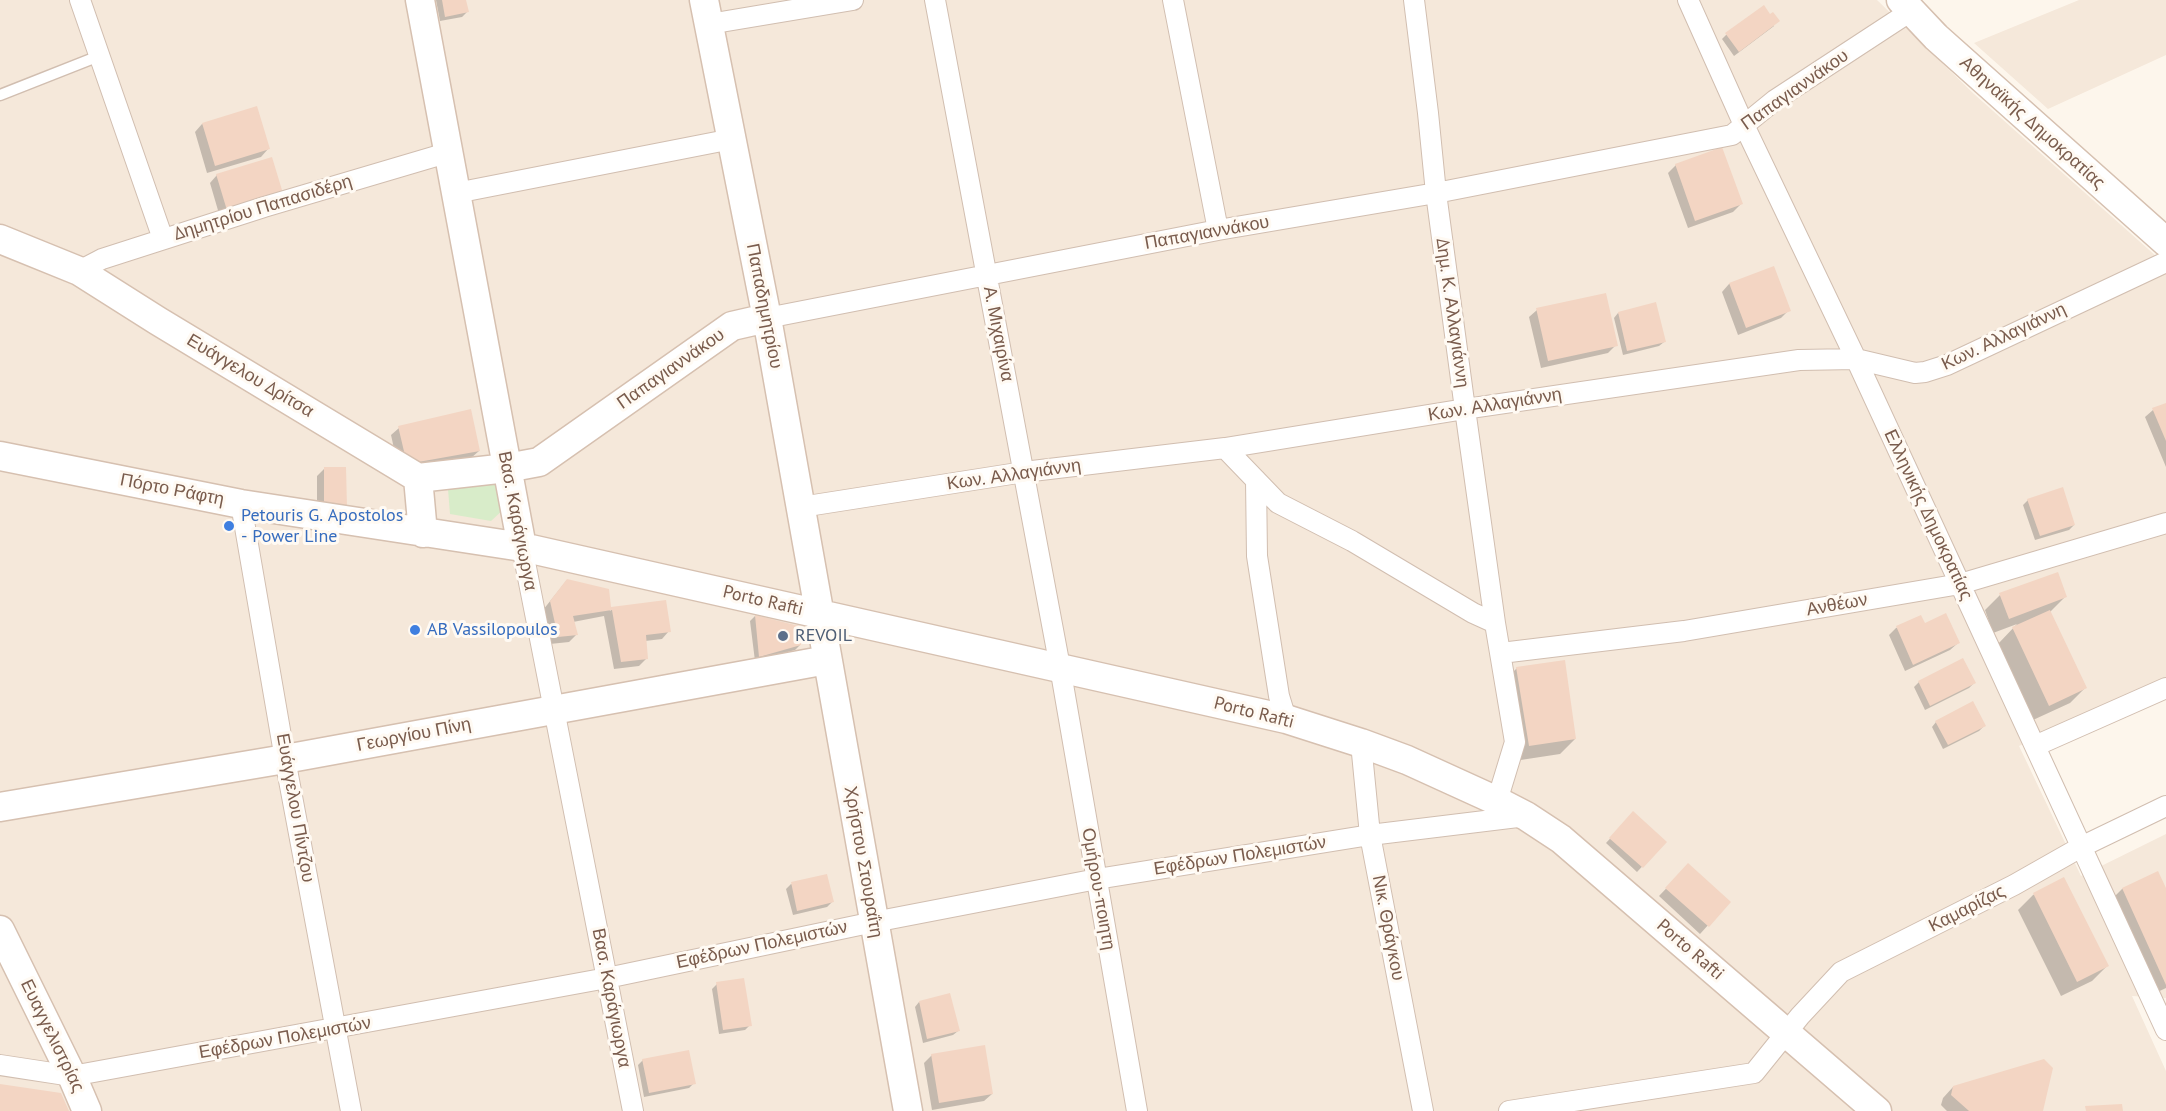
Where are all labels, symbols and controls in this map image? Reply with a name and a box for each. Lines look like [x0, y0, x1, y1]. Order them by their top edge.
street label: Παπαγιαννάκου [1737, 45, 1853, 135]
street label: Αθηναϊκής Δημοκρατίας [1955, 52, 2109, 194]
street label: Δημητρίου Παπασιδέρη [171, 171, 355, 245]
street label: Παπαγιαννάκου [1143, 211, 1271, 255]
street label: Δημ. Κ. Αλλαγιάννη [1431, 237, 1473, 389]
street label: Παπαδημητρίου [741, 242, 787, 370]
street label: Α. Μιχαιρίνα [978, 284, 1018, 384]
street label: Κων. Αλλαγιάννη [1938, 299, 2070, 375]
street label: Παπαγιαννάκου [613, 324, 729, 414]
street label: Ευάγγελου Δρίτσα [183, 330, 317, 422]
street label: Κων. Αλλαγιάννη [1427, 384, 1563, 426]
street label: Ελληνικής Δημοκρατίας [1879, 426, 1977, 604]
street label: Βασ. Καράγιωργα [493, 449, 541, 593]
street label: Κων. Αλλαγιάννη [946, 455, 1082, 495]
street label: Πόρτο Ράφτη [118, 469, 226, 511]
place label: Petouris G. Apostolos - Power Line [241, 505, 403, 548]
marker: Petouris G. Apostolos - Power Line [222, 519, 236, 533]
street label: Porto Rafti [721, 581, 805, 621]
street label: Ανθέων [1805, 589, 1869, 621]
place label: AB Vassilopoulos [427, 619, 558, 641]
marker: AB Vassilopoulos [408, 623, 422, 637]
place label: REVOIL [795, 625, 852, 647]
marker: REVOIL [776, 629, 790, 643]
street label: Porto Rafti [1212, 693, 1296, 733]
street label: Γεωργίου Πίνη [355, 713, 473, 757]
street label: Ευάγγελου Πίντζου [271, 732, 319, 884]
street label: Χρήστου Στουραΐτη [839, 784, 887, 940]
street label: Ομήρου-ποιητη [1077, 826, 1119, 952]
street label: Εφέδρων Πολεμιστών [1152, 832, 1328, 880]
street label: Νικ. Θράγκου [1367, 873, 1409, 983]
street label: Καμαρίζας [1925, 881, 2009, 937]
street label: Porto Rafti [1652, 915, 1728, 985]
street label: Εφέδρων Πολεμιστών [674, 916, 850, 974]
street label: Βασ. Καράγιωργα [587, 926, 635, 1070]
street label: Ευαγγελιστρίας [15, 976, 89, 1096]
street label: Εφέδρων Πολεμιστών [197, 1012, 373, 1064]

